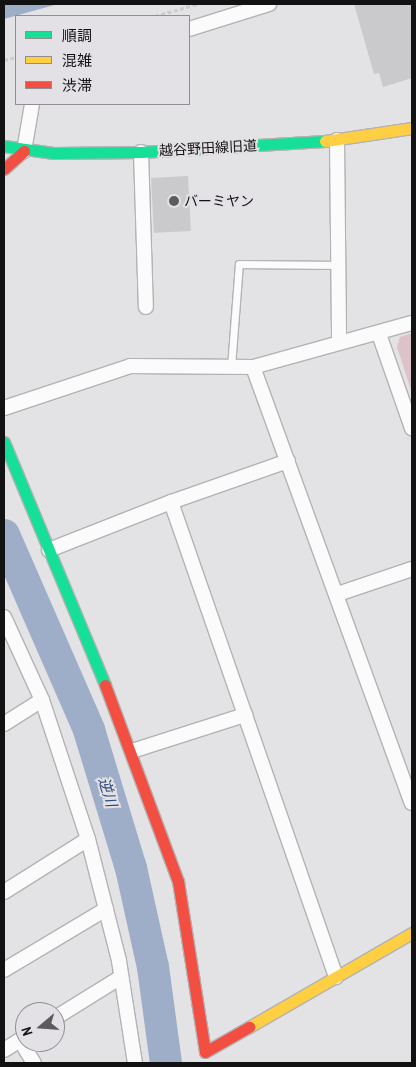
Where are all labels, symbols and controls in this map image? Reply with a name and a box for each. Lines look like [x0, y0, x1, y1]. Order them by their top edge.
legend [15, 15, 190, 105]
text: 順調 [62, 25, 92, 46]
text: 混雑 [62, 50, 92, 71]
text: 渋滞 [62, 75, 92, 96]
street label: 越谷野田線旧道 [159, 137, 257, 159]
place label: バーミヤン [184, 193, 254, 209]
marker: バーミヤン [168, 195, 180, 207]
water label: 逆川 [95, 775, 121, 809]
north arrow [15, 1002, 65, 1052]
text: N [17, 1025, 37, 1038]

